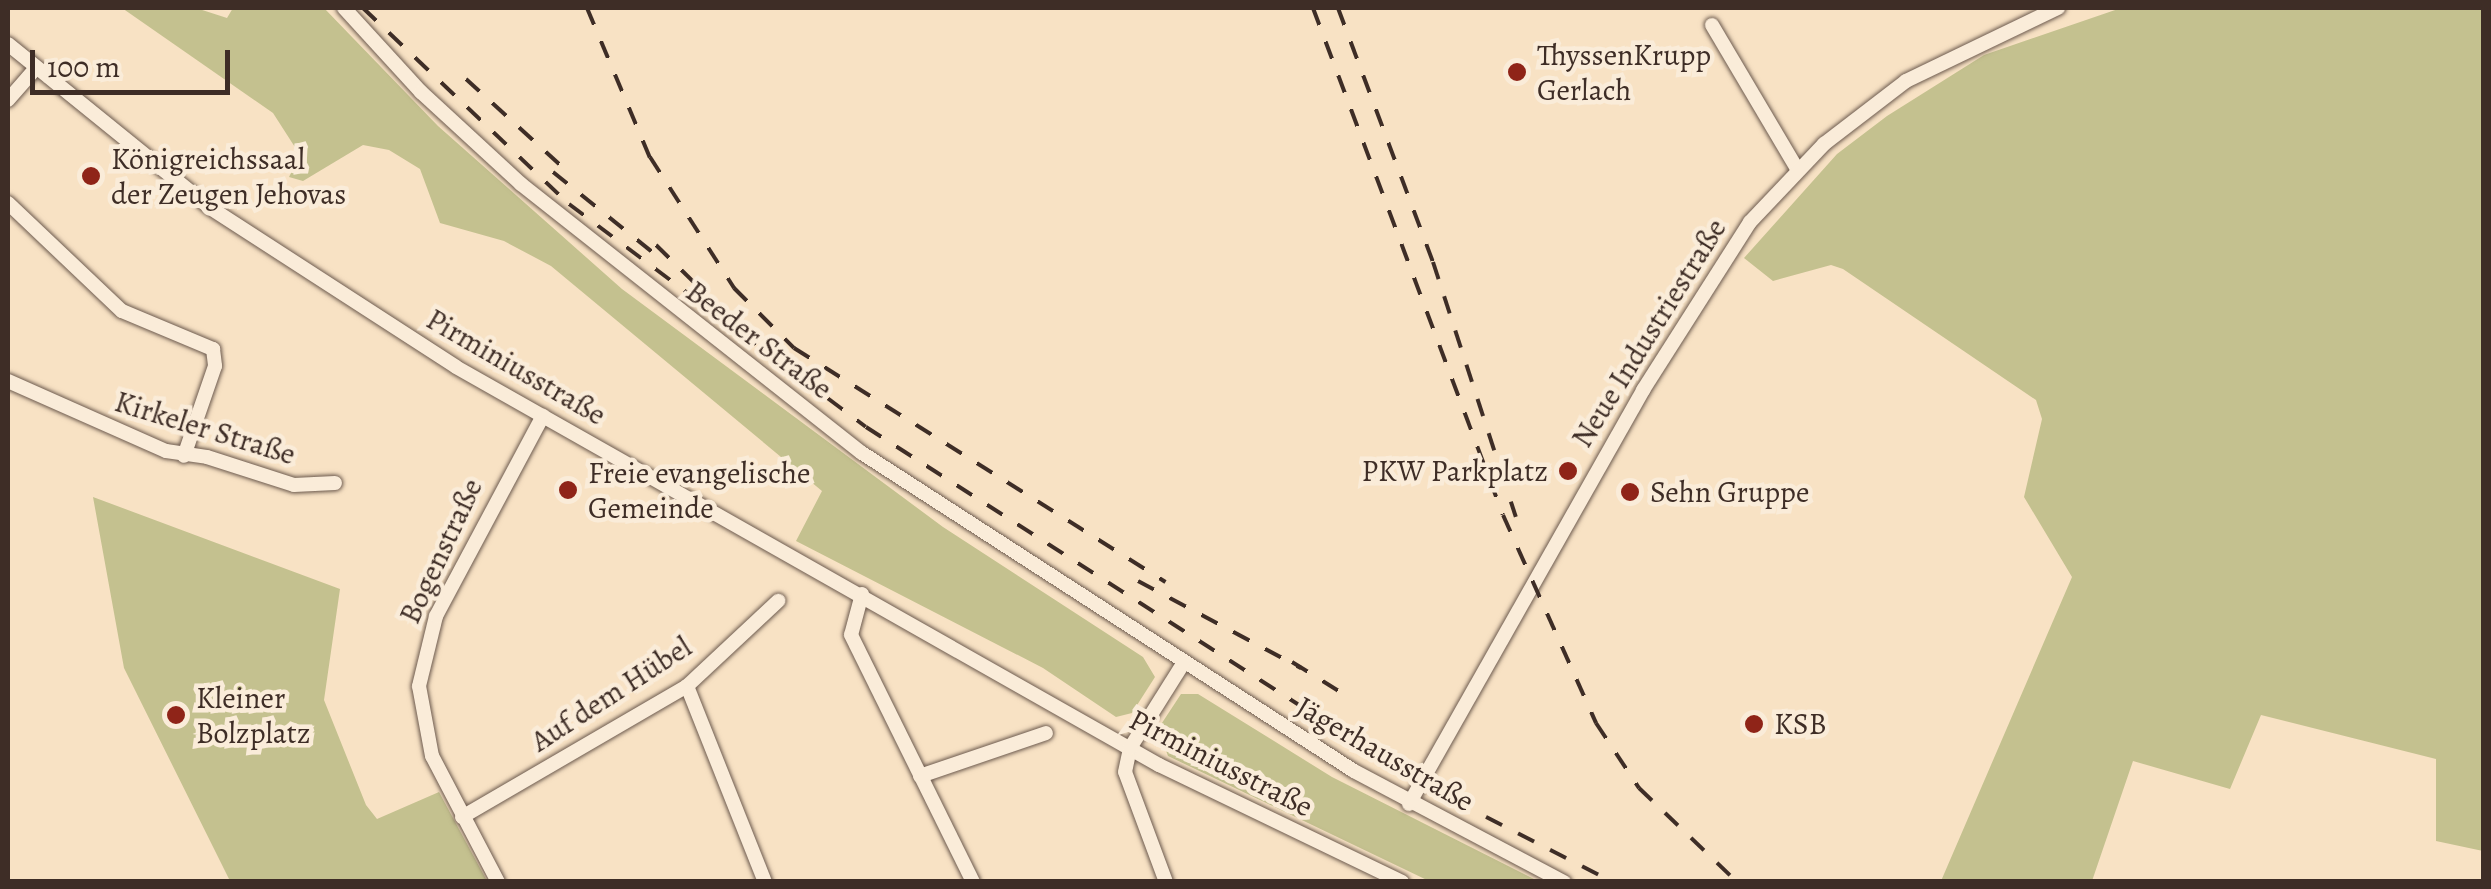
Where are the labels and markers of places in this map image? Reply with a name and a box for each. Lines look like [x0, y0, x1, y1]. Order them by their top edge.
place label: ThyssenKrupp Gerlach [1537, 37, 1711, 108]
marker: ThyssenKrupp Gerlach [1506, 61, 1528, 83]
place label: Königreichssaal der Zeugen Jehovas [111, 141, 346, 212]
marker: Königreichssaal der Zeugen Jehovas [80, 165, 102, 187]
place label: PKW Parkplatz [1362, 453, 1548, 489]
place label: Freie evangelische Gemeinde [588, 455, 810, 526]
marker: PKW Parkplatz [1557, 460, 1579, 482]
place label: Sehn Gruppe [1650, 474, 1809, 510]
marker: Freie evangelische Gemeinde [557, 479, 579, 501]
marker: Sehn Gruppe [1619, 481, 1641, 503]
place label: Kleiner Bolzplatz [196, 680, 311, 750]
marker: Kleiner Bolzplatz [165, 704, 187, 726]
place label: KSB [1774, 706, 1827, 742]
marker: KSB [1743, 713, 1765, 735]

